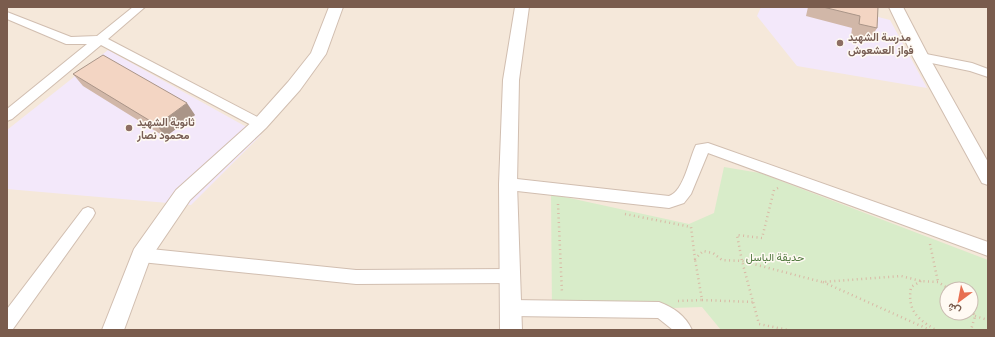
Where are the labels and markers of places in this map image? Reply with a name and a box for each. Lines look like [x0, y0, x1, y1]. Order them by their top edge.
place label: مدرسة الشهيد فواز العشعوش [848, 29, 914, 58]
marker: مدرسة الشهيد فواز العشعوش [835, 38, 845, 48]
place label: ثانوية الشهيد محمود نصار [136, 114, 195, 143]
marker: ثانوية الشهيد محمود نصار [124, 123, 134, 133]

